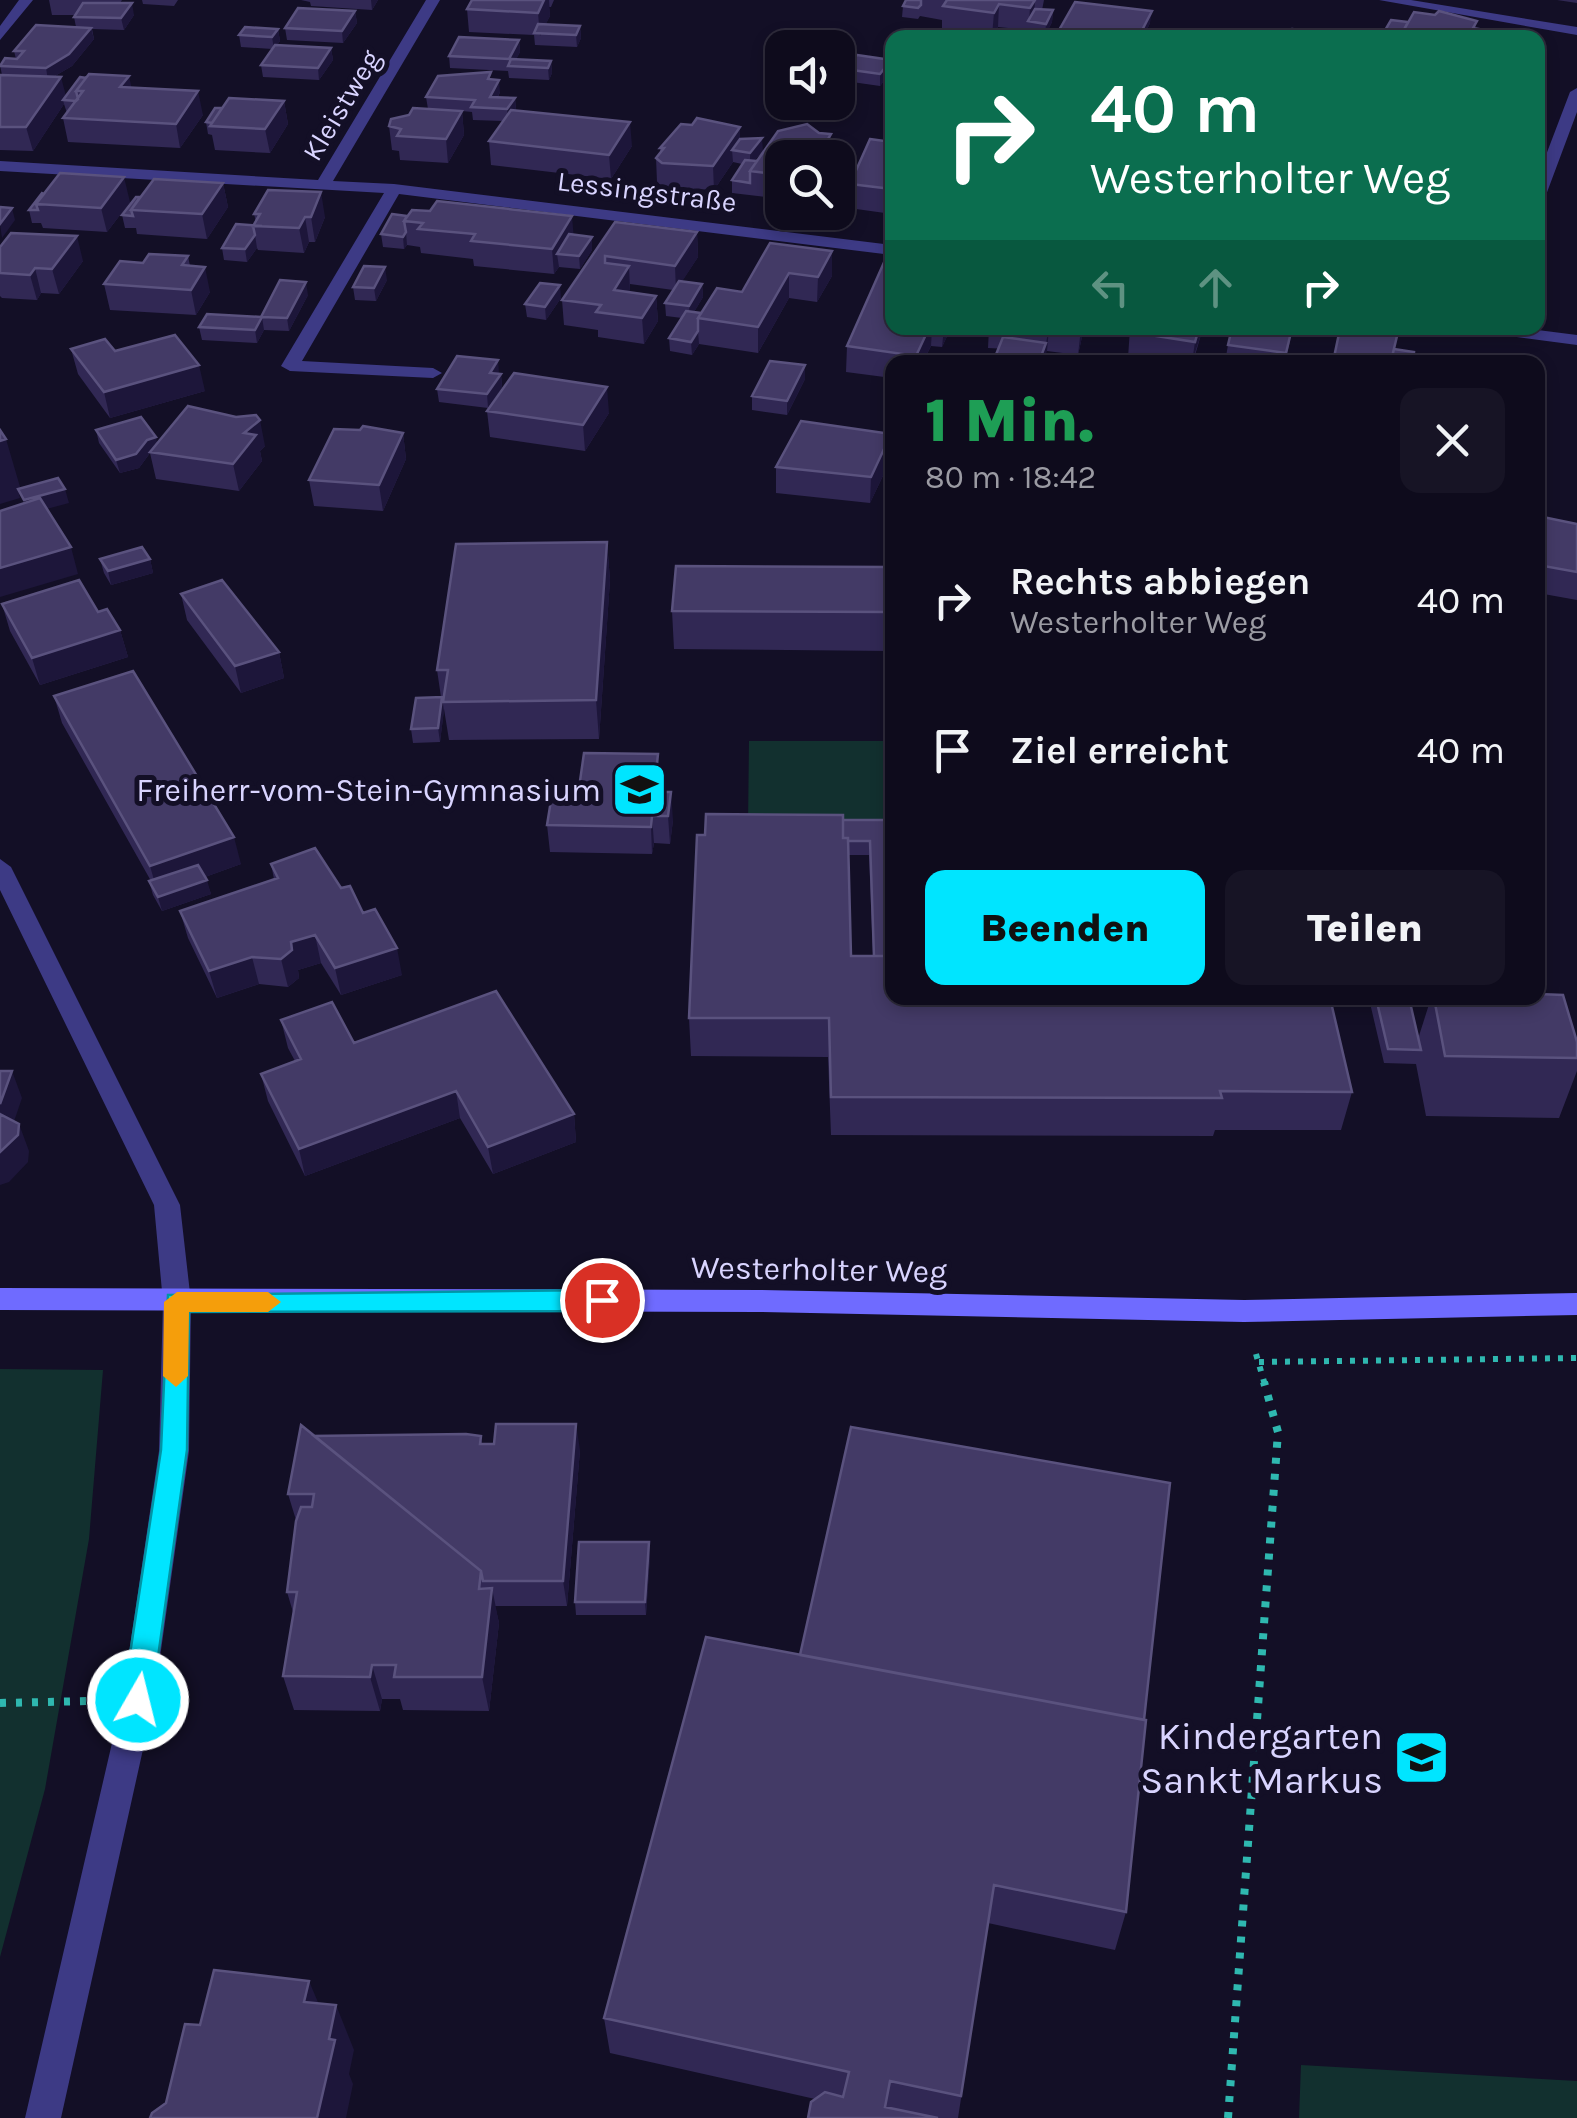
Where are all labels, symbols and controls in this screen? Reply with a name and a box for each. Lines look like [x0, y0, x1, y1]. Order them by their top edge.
map controls [765, 30, 855, 230]
button: sound [765, 30, 855, 120]
street label: Kleistweg [296, 44, 387, 167]
text: 40 m [1090, 68, 1260, 150]
icon: right [925, 70, 1055, 200]
button: search [765, 140, 855, 230]
text: Westerholter Weg [1090, 152, 1450, 204]
street label: Lessingstraße [555, 164, 738, 219]
icon: left [1083, 260, 1138, 315]
icon: ahead [1188, 260, 1243, 315]
icon: right [1293, 260, 1348, 315]
text: 1 Min. [925, 386, 1094, 456]
button: close [1400, 388, 1505, 493]
text: 80 m · 18:42 [925, 459, 1096, 496]
text: Rechts abbiegen [1010, 559, 1310, 604]
icon: right [925, 573, 980, 628]
text: 40 m [1417, 578, 1505, 623]
text: Westerholter Weg [1010, 604, 1266, 641]
icon: arrive [925, 723, 980, 778]
text: Ziel erreicht [1010, 728, 1229, 773]
text: 40 m [1417, 728, 1505, 773]
school or university icon: Freiherr-vom-Stein-Gymnasium [610, 760, 670, 820]
place label: Freiherr-vom-Stein-Gymnasium [136, 772, 601, 809]
button: Beenden [925, 870, 1205, 985]
button: Teilen [1225, 870, 1505, 985]
street label: Westerholter Weg [691, 1249, 947, 1290]
pin [560, 1258, 645, 1343]
icon: arrive [575, 1273, 630, 1328]
position arrow [86, 1648, 190, 1752]
place label: Kindergarten Sankt Markus [1140, 1714, 1383, 1803]
school or university icon: Kindergarten Sankt Markus [1392, 1728, 1452, 1788]

